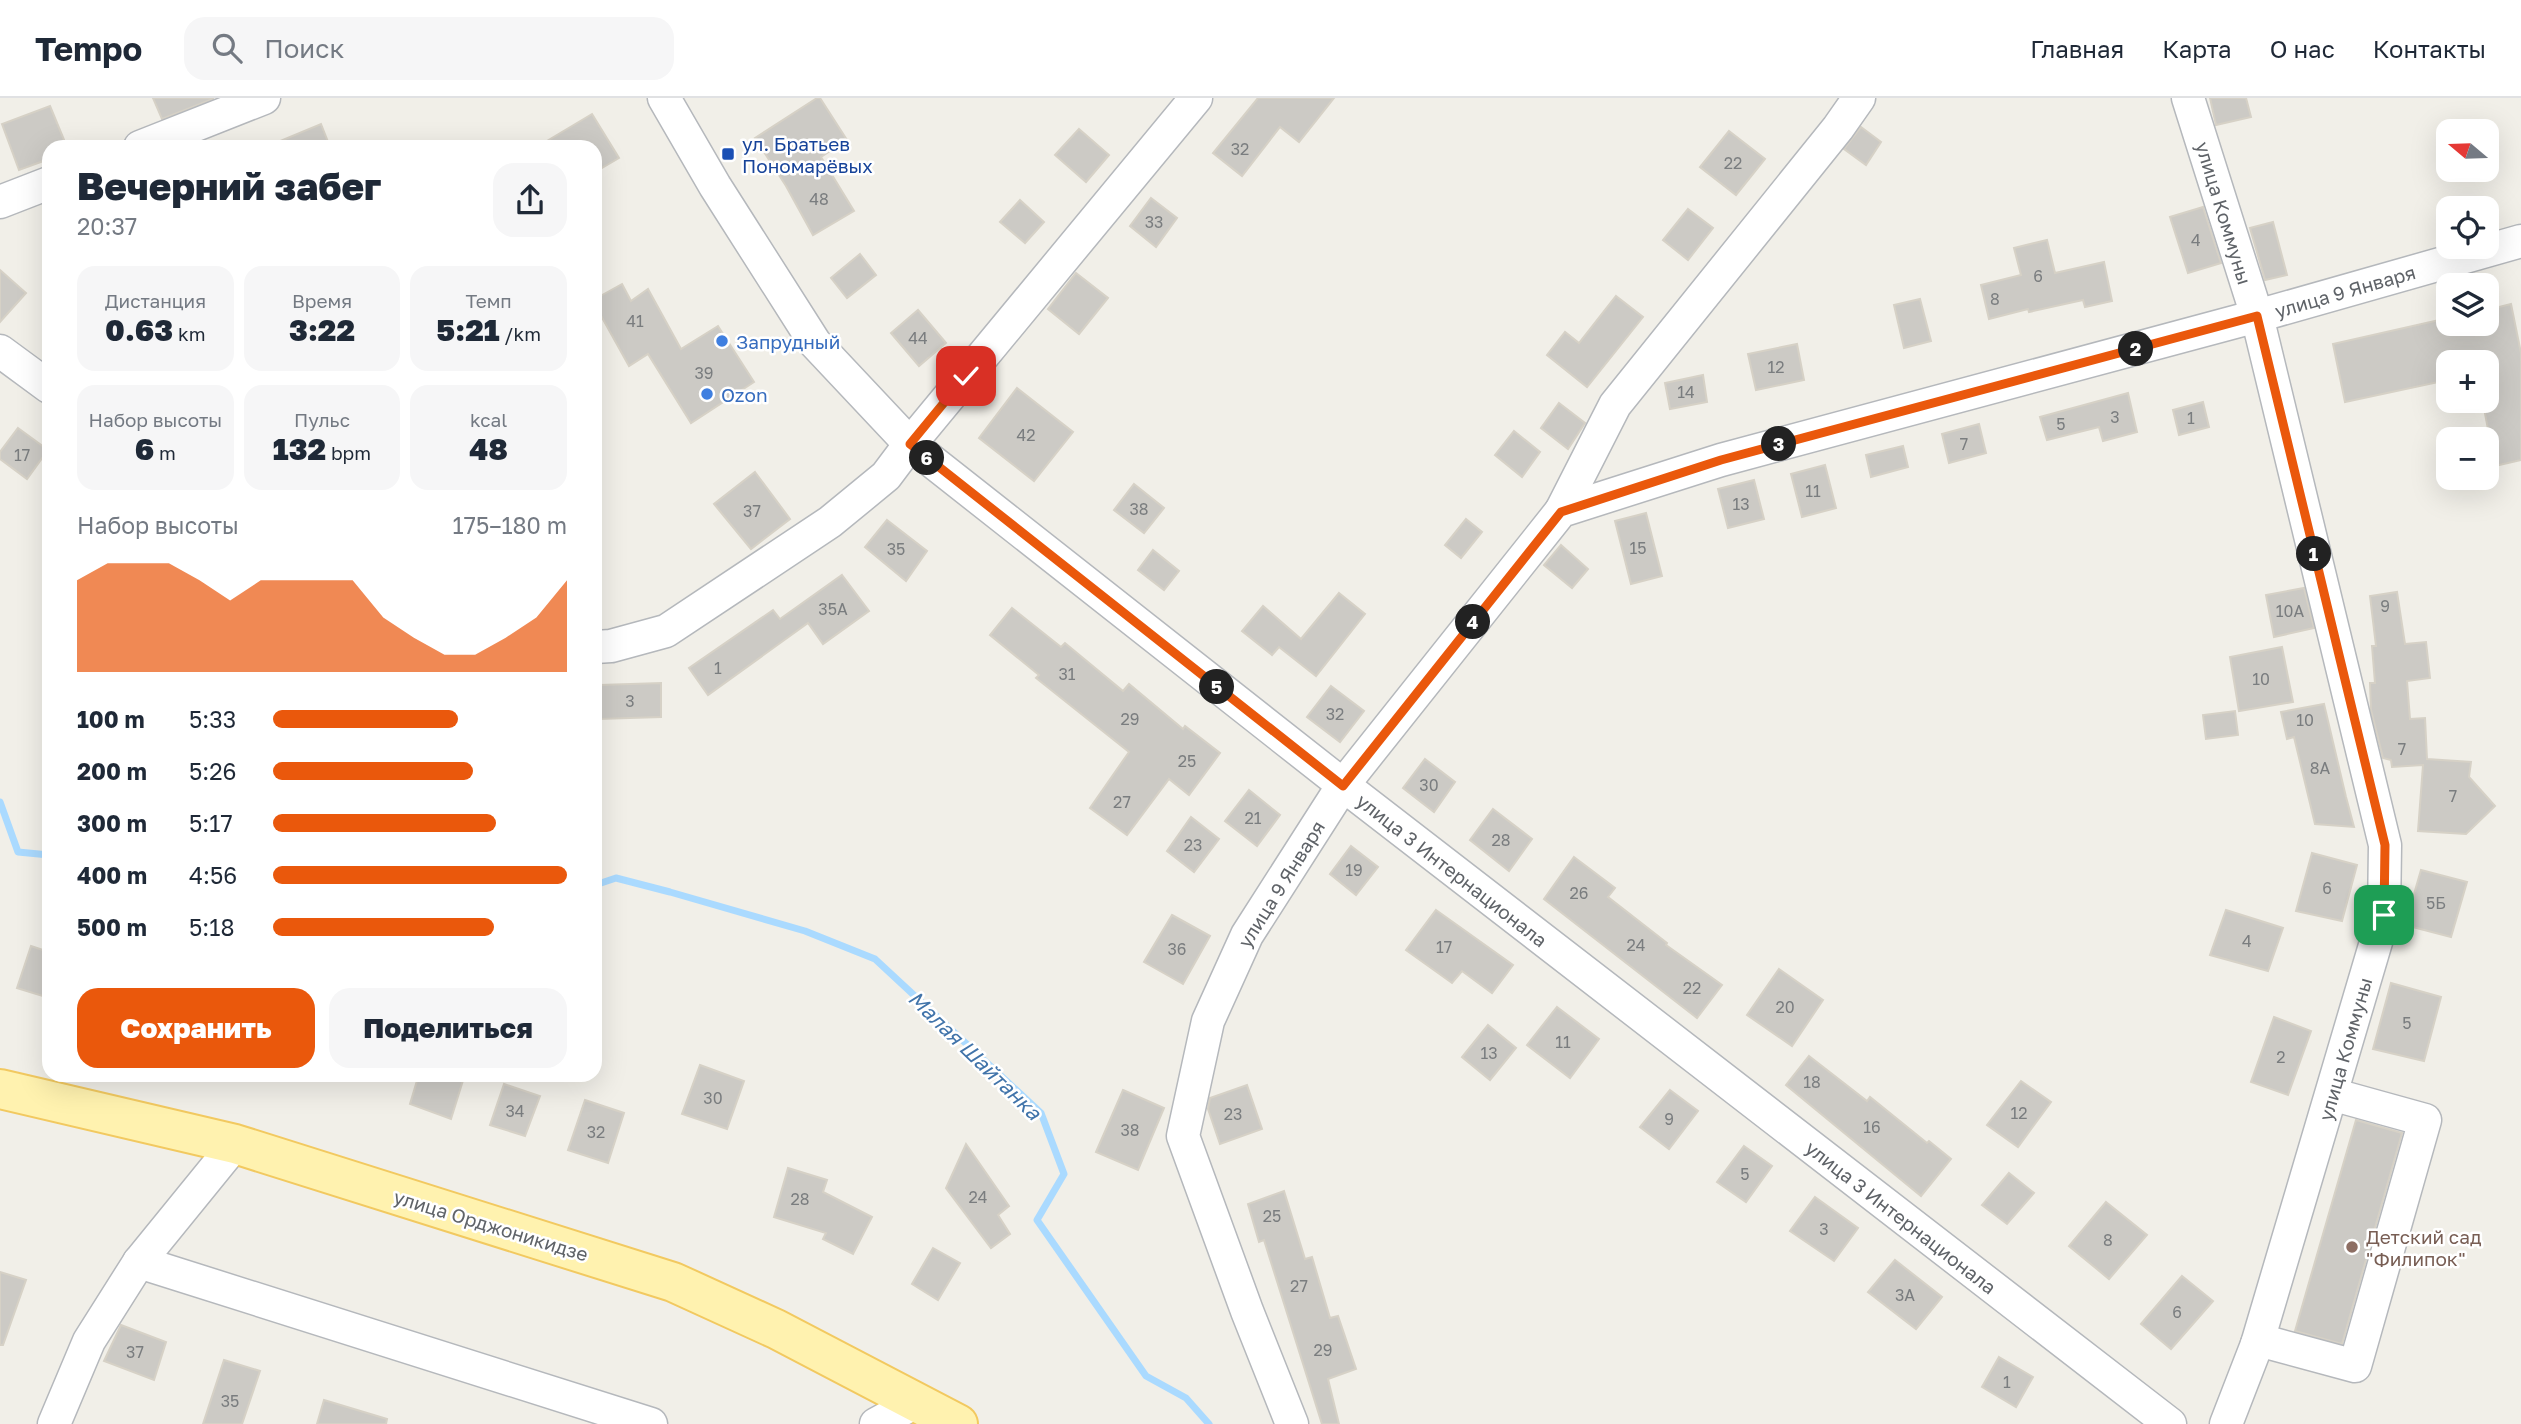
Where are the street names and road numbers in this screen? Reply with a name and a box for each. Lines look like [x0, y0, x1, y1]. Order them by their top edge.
street label: улица Коммуны [2191, 139, 2257, 287]
street label: улица 9 Января [2272, 260, 2418, 322]
street label: улица 3 Интернационала [1352, 788, 1552, 952]
street label: улица 9 Января [1233, 816, 1329, 952]
street label: улица Коммуны [2314, 975, 2376, 1123]
street label: улица 3 Интернационала [1801, 1136, 2001, 1298]
street label: улица Орджоникидзе [391, 1184, 591, 1266]

